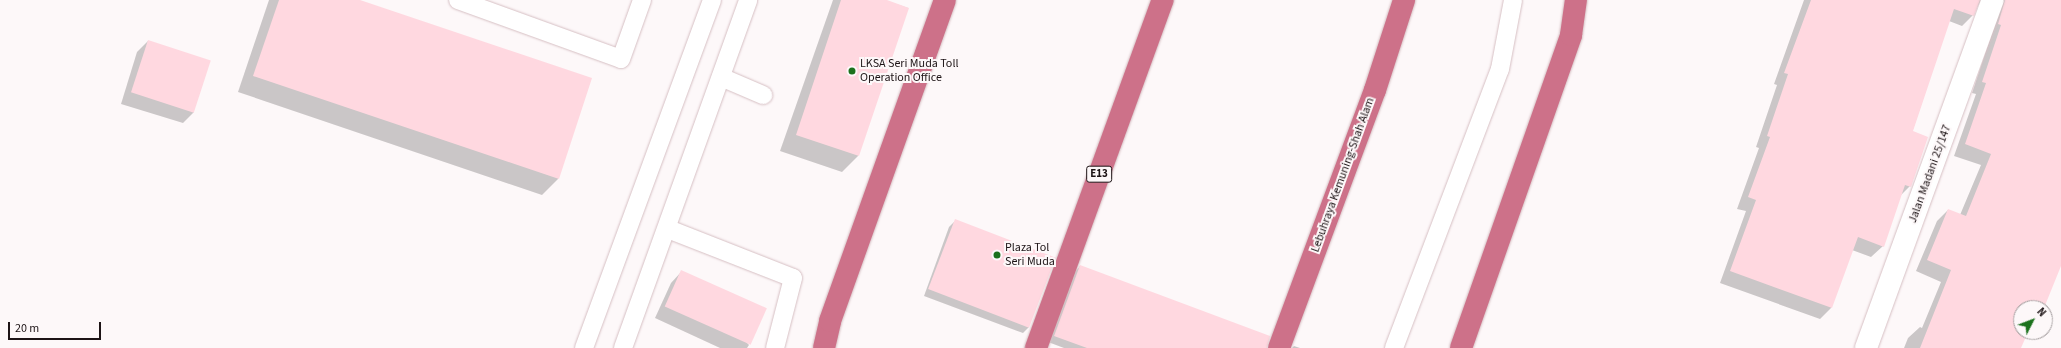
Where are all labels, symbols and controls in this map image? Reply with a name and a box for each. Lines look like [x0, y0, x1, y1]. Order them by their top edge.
place label: LKSA Seri Muda Toll Operation Office [860, 57, 958, 85]
marker: LKSA Seri Muda Toll Operation Office [847, 66, 857, 76]
street label: Lebuhraya Kemuning-Shah Alam [1308, 96, 1378, 254]
street label: Jalan Madani 25/147 [1906, 123, 1954, 225]
road number: E13 [1086, 165, 1112, 183]
place label: Plaza Tol Seri Muda [1005, 241, 1055, 269]
marker: Plaza Tol Seri Muda [992, 250, 1002, 260]
north arrow [2013, 300, 2053, 340]
text: N [2034, 305, 2050, 320]
scale bar [10, 314, 103, 340]
text: 20 m [15, 320, 39, 337]

